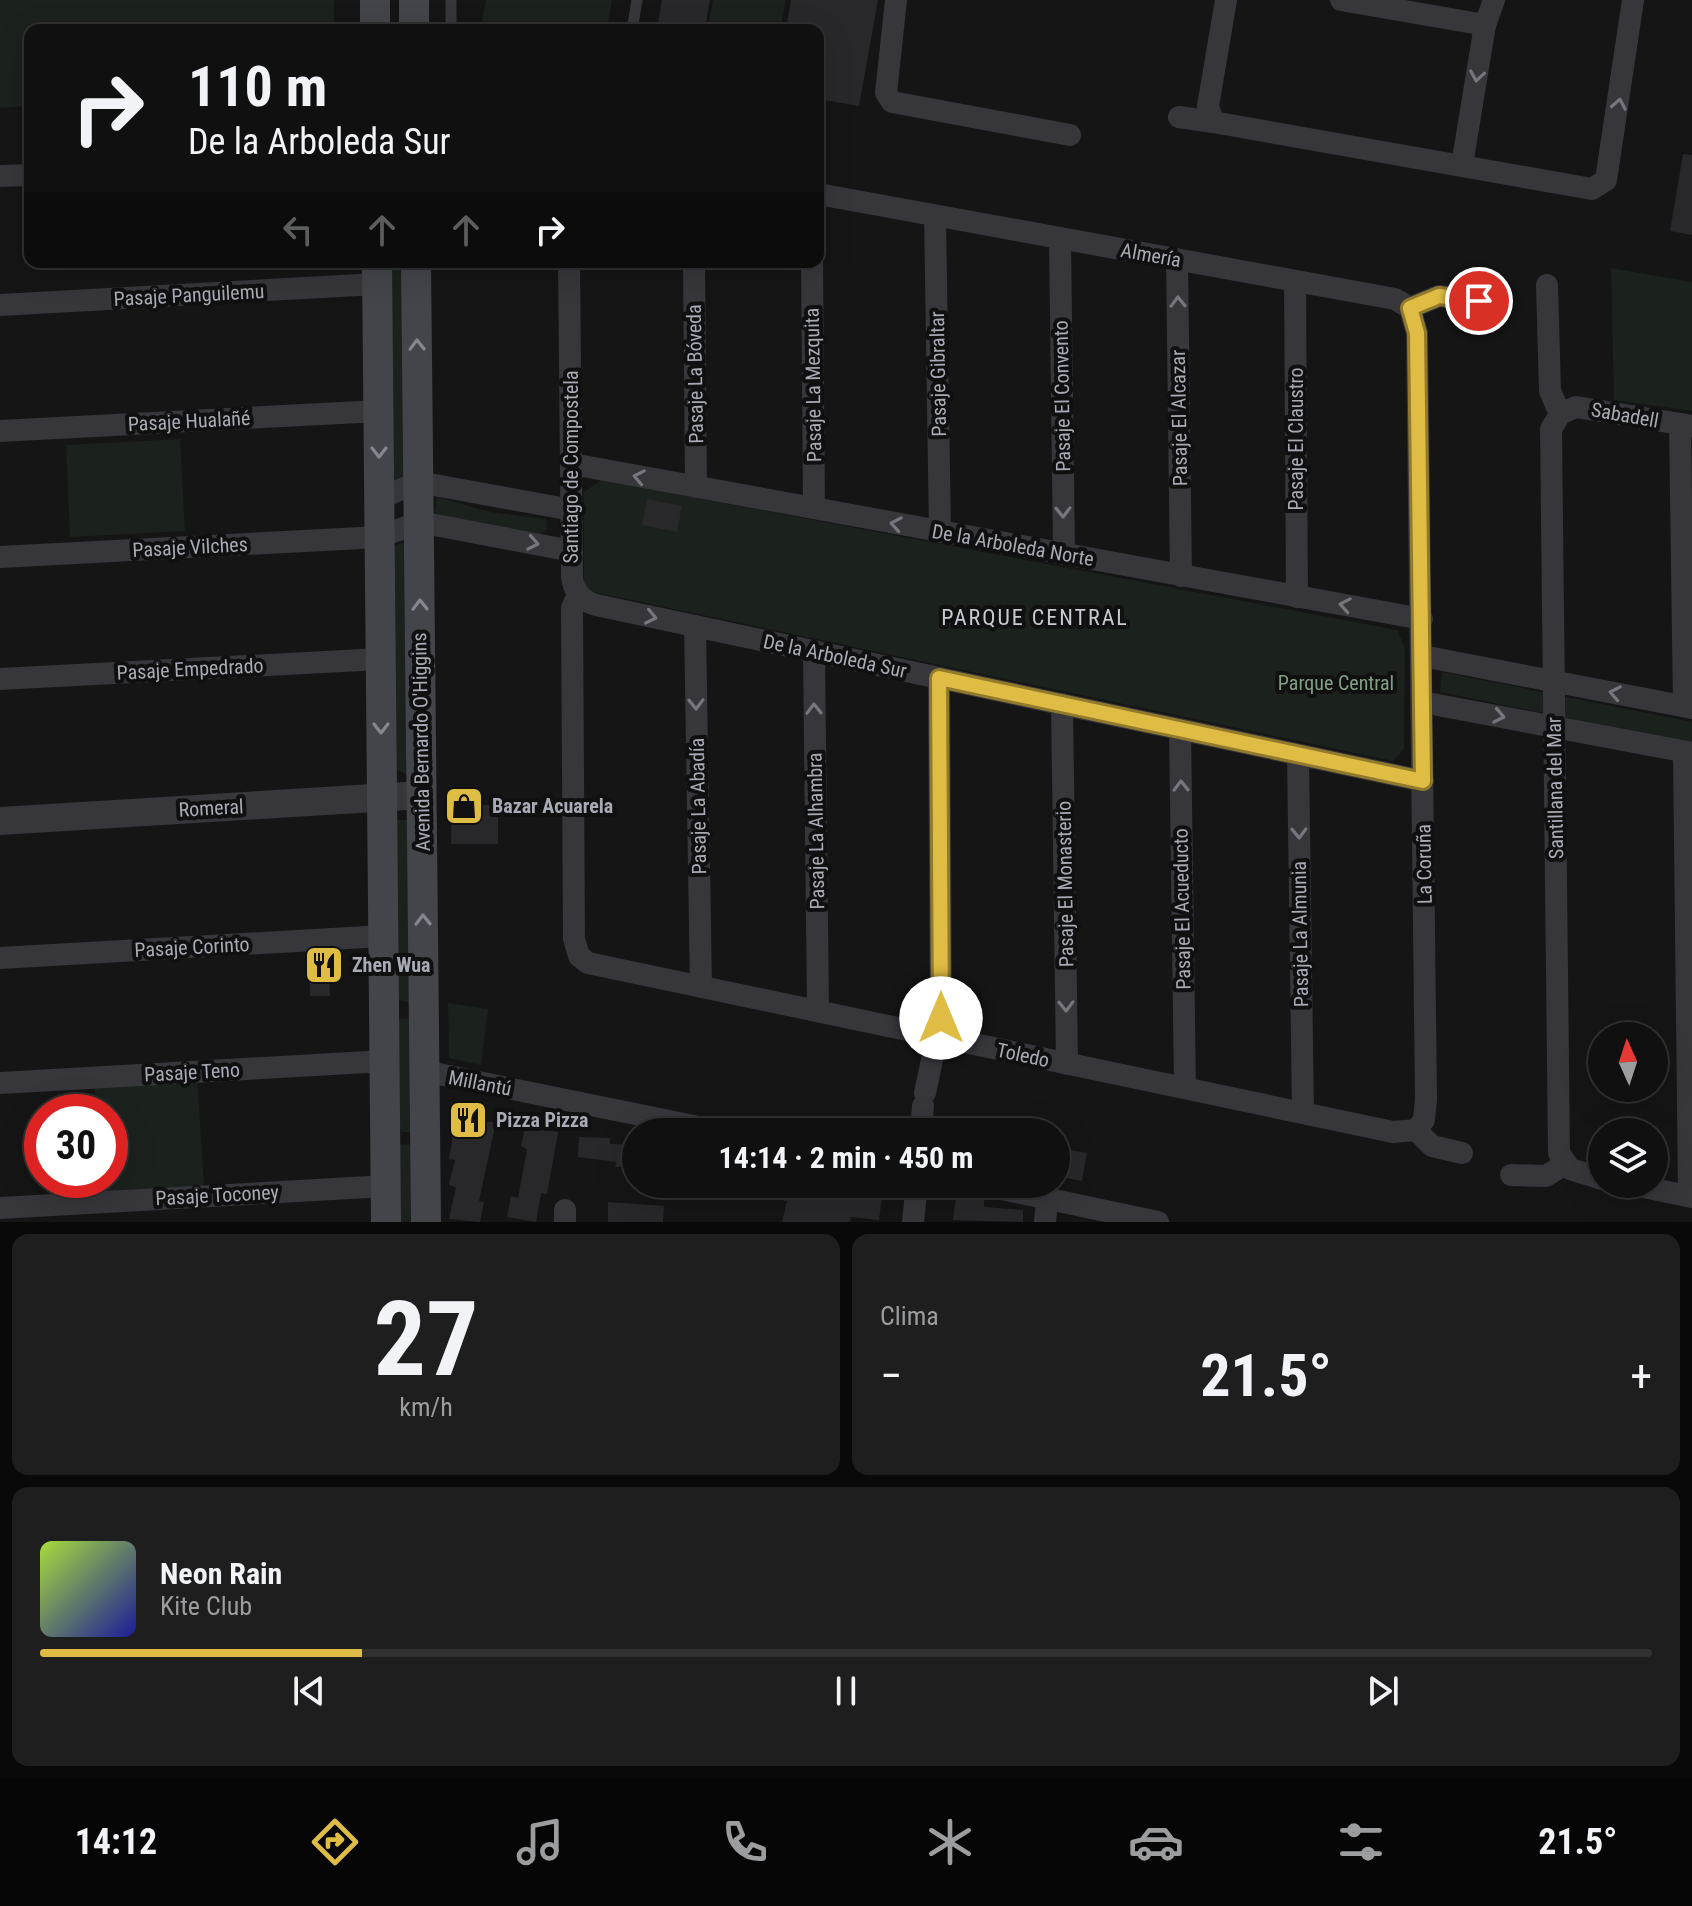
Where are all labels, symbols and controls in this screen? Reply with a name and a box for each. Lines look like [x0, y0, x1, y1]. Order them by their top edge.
text: 110 m [188, 54, 327, 120]
icon: right [56, 56, 160, 160]
one-way arrow [1469, 69, 1486, 83]
one-way arrow [1609, 97, 1626, 110]
text: De la Arboleda Sur [188, 121, 451, 163]
icon: left [276, 208, 320, 252]
icon: ahead [360, 208, 404, 252]
icon: ahead [444, 208, 488, 252]
icon: right [528, 208, 572, 252]
street label: Almería [1119, 238, 1183, 272]
pin [1445, 267, 1513, 335]
street label: Pasaje Panguilemu [113, 279, 265, 311]
icon: arrive [1457, 279, 1501, 323]
one-way arrow [1169, 295, 1186, 308]
street label: Pasaje La Bóveda [682, 304, 708, 444]
street label: Pasaje La Mezquita [800, 308, 826, 462]
street label: Pasaje Gibraltar [925, 311, 951, 437]
street label: Pasaje El Convento [1049, 320, 1075, 472]
one-way arrow [408, 338, 426, 351]
street label: Pasaje El Alcazar [1166, 350, 1192, 486]
street label: Pasaje El Claustro [1284, 368, 1308, 510]
street label: Santiago de Compostela [559, 370, 583, 564]
street label: Sabadell [1589, 397, 1661, 433]
street label: Pasaje Hualañé [127, 406, 251, 436]
one-way arrow [370, 446, 388, 459]
one-way arrow [632, 469, 646, 486]
one-way arrow [1054, 506, 1072, 519]
one-way arrow [889, 516, 903, 533]
street label: De la Arboleda Norte [930, 519, 1096, 571]
street label: Pasaje Vilches [132, 532, 248, 562]
one-way arrow [526, 534, 539, 551]
one-way arrow [411, 598, 428, 611]
one-way arrow [1338, 598, 1352, 615]
district label: PARQUE CENTRAL [941, 605, 1129, 630]
one-way arrow [644, 608, 657, 625]
street label: De la Arboleda Sur [761, 629, 909, 683]
street label: Avenida Bernardo O'Higgins [407, 632, 435, 852]
street label: Pasaje Empedrado [116, 653, 264, 685]
park label: Parque Central [1278, 671, 1394, 695]
one-way arrow [1609, 685, 1623, 702]
one-way arrow [687, 698, 705, 711]
one-way arrow [806, 702, 823, 715]
one-way arrow [1492, 707, 1506, 724]
street label: Santillana del Mar [1542, 717, 1568, 859]
one-way arrow [372, 722, 390, 735]
street label: Pasaje La Abadía [685, 738, 711, 874]
street label: Pasaje La Alhambra [803, 752, 829, 910]
one-way arrow [1172, 779, 1190, 792]
shop icon: Bazar Acuarela [443, 785, 485, 827]
street label: Romeral [178, 794, 244, 822]
place label: Bazar Acuarela [492, 794, 613, 818]
street label: Pasaje El Monasterio [1052, 801, 1078, 967]
street label: La Coruña [1411, 824, 1437, 904]
one-way arrow [1290, 827, 1308, 840]
street label: Pasaje El Acueducto [1169, 828, 1195, 990]
street label: Pasaje La Almunia [1287, 861, 1313, 1007]
one-way arrow [414, 913, 432, 926]
street label: Pasaje Corinto [134, 932, 250, 962]
restaurant icon: Zhen Wua [303, 944, 345, 986]
place label: Zhen Wua [352, 953, 431, 977]
position arrow [899, 976, 983, 1060]
one-way arrow [1057, 1000, 1075, 1013]
north arrow [1588, 1022, 1668, 1102]
map controls [1588, 1022, 1668, 1198]
street label: Toledo [994, 1038, 1052, 1072]
street label: Pasaje Teno [144, 1058, 240, 1086]
street label: Millantú [446, 1065, 514, 1101]
speed limit sign: 30 [24, 1094, 128, 1198]
restaurant icon: Pizza Pizza [447, 1099, 489, 1141]
place label: Pizza Pizza [496, 1108, 588, 1132]
button: layers [1588, 1118, 1668, 1198]
text: 14:14 · 2 min · 450 m [719, 1140, 973, 1175]
street label: Pasaje Toconey [155, 1180, 279, 1210]
text: 27 [373, 1279, 479, 1400]
text: Clima [880, 1301, 939, 1331]
text: 21.5° [1200, 1340, 1332, 1411]
text: − [880, 1350, 902, 1402]
text: + [1630, 1350, 1652, 1402]
text: km/h [399, 1392, 453, 1422]
text: Neon Rain [160, 1556, 282, 1591]
text: Kite Club [160, 1591, 252, 1621]
icon: previous [287, 1669, 331, 1713]
icon: pause [824, 1669, 868, 1713]
icon: next [1361, 1669, 1405, 1713]
icon: directions [307, 1814, 363, 1870]
icon: music [512, 1814, 568, 1870]
icon: phone [717, 1814, 773, 1870]
icon: climate [922, 1814, 978, 1870]
icon: car [1128, 1814, 1184, 1870]
icon: filters [1333, 1814, 1389, 1870]
text: 14:12 [75, 1821, 157, 1863]
text: 21.5° [1538, 1821, 1617, 1863]

